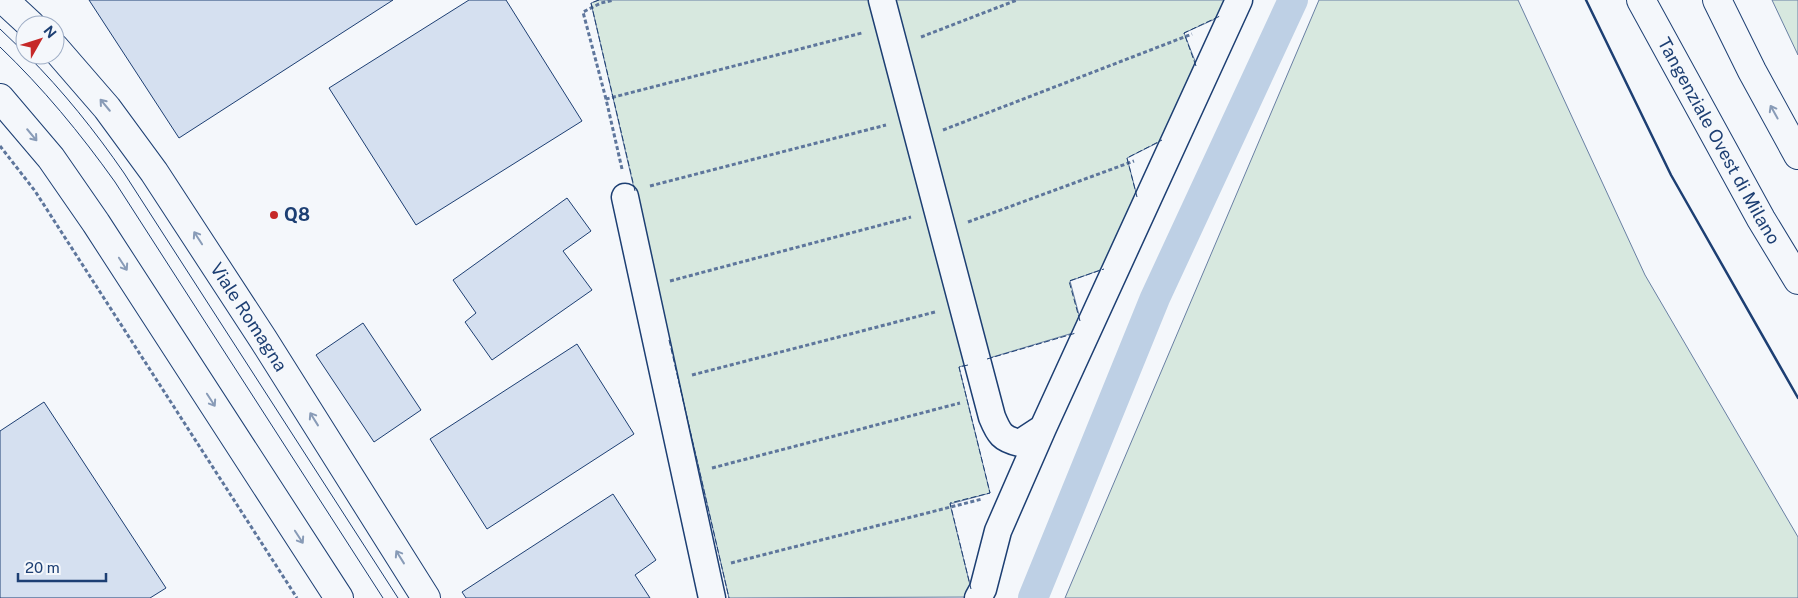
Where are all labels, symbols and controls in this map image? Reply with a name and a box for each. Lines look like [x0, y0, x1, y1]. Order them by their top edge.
north arrow [15, 15, 65, 65]
text: N [40, 23, 60, 41]
street label: Tangenziale Ovest di Milano [1654, 34, 1785, 248]
one-way arrow [99, 99, 110, 112]
one-way arrow [1769, 106, 1779, 120]
one-way arrow [26, 128, 37, 141]
place label: Q8 [284, 204, 310, 225]
marker: Q8 [268, 209, 280, 221]
one-way arrow [192, 232, 202, 246]
one-way arrow [118, 256, 128, 270]
street label: Viale Romagna [206, 259, 292, 375]
one-way arrow [206, 393, 216, 407]
one-way arrow [308, 413, 318, 427]
one-way arrow [294, 530, 304, 544]
scale bar [18, 550, 105, 582]
one-way arrow [395, 550, 405, 564]
text: 20 m [25, 559, 60, 576]

